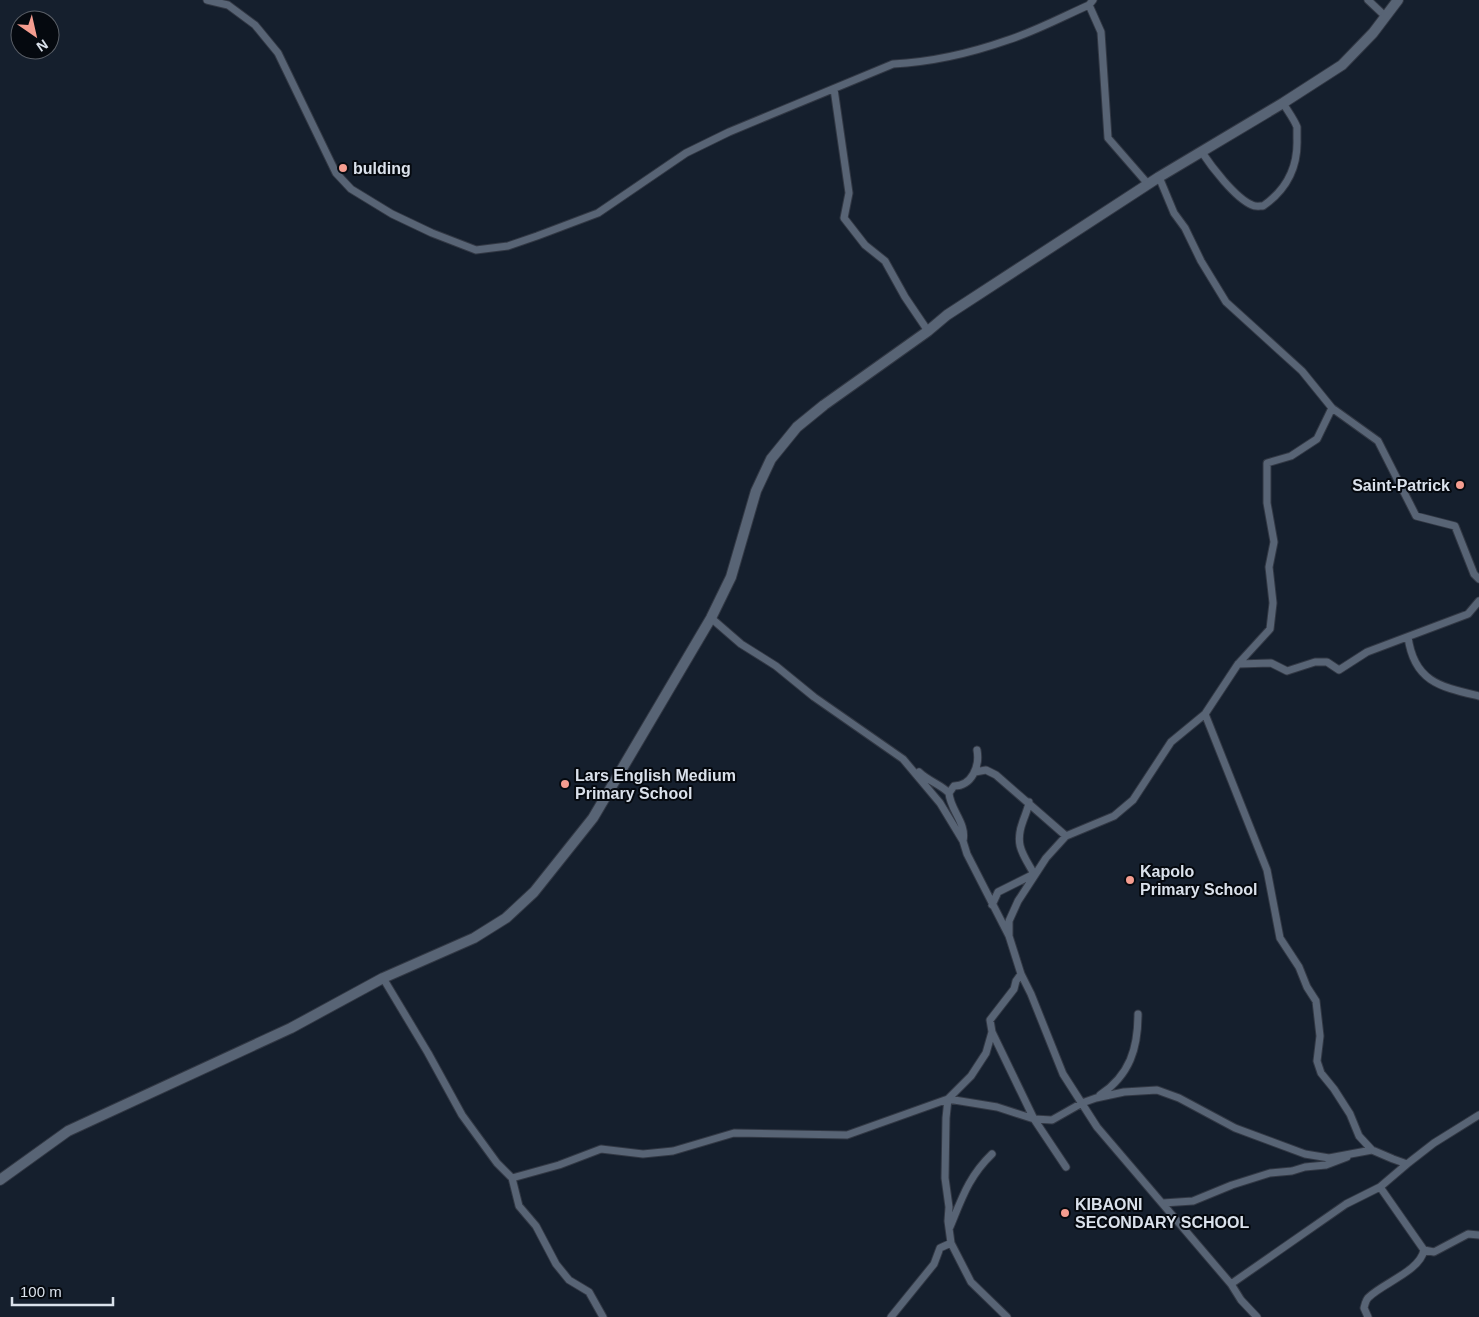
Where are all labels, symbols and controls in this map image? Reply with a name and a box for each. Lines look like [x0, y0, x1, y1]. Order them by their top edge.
north arrow [10, 10, 60, 60]
text: N [34, 36, 51, 55]
place label: bulding [353, 160, 411, 177]
marker: bulding [337, 162, 349, 174]
place label: Saint-Patrick [1352, 477, 1450, 494]
marker: Saint-Patrick [1454, 479, 1466, 491]
place label: Lars English Medium Primary School [575, 767, 736, 802]
marker: Lars English Medium Primary School [559, 778, 571, 790]
place label: Kapolo Primary School [1140, 863, 1257, 898]
marker: Kapolo Primary School [1124, 874, 1136, 886]
place label: KIBAONI SECONDARY SCHOOL [1075, 1196, 1249, 1231]
marker: KIBAONI SECONDARY SCHOOL [1059, 1207, 1071, 1219]
scale bar [12, 1274, 114, 1306]
text: 100 m [20, 1283, 62, 1300]

